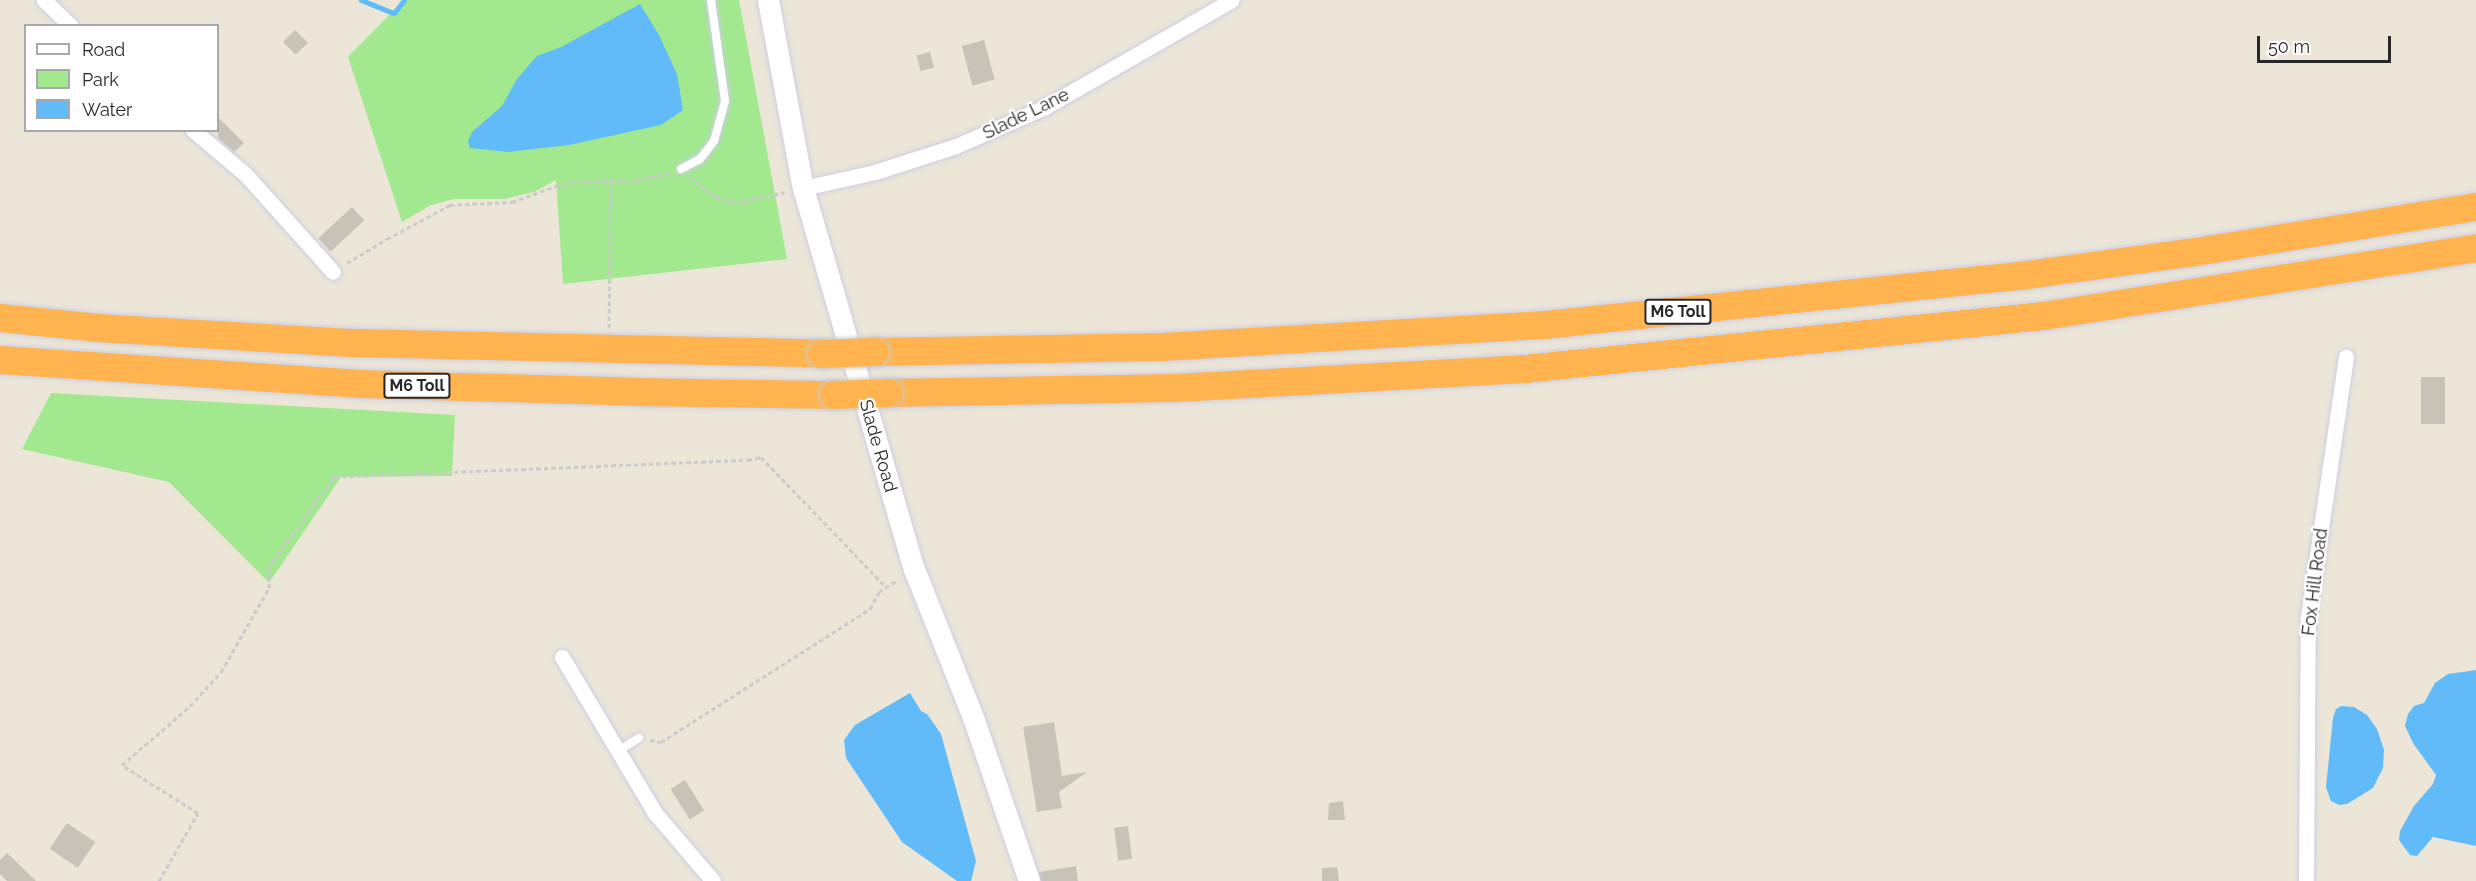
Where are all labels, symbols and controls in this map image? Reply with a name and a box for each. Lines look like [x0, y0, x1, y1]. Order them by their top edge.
legend [24, 24, 219, 132]
scale bar [2260, 24, 2394, 62]
text: 50 m [2268, 36, 2310, 57]
text: Road [82, 39, 125, 60]
text: Park [82, 69, 119, 90]
street label: Slade Lane [979, 84, 1073, 144]
text: Water [82, 99, 132, 120]
road number: M6 Toll [1644, 299, 1712, 325]
road number: M6 Toll [382, 373, 452, 399]
street label: Slade Road [855, 397, 901, 495]
street label: Fox Hill Road [2298, 527, 2332, 637]

